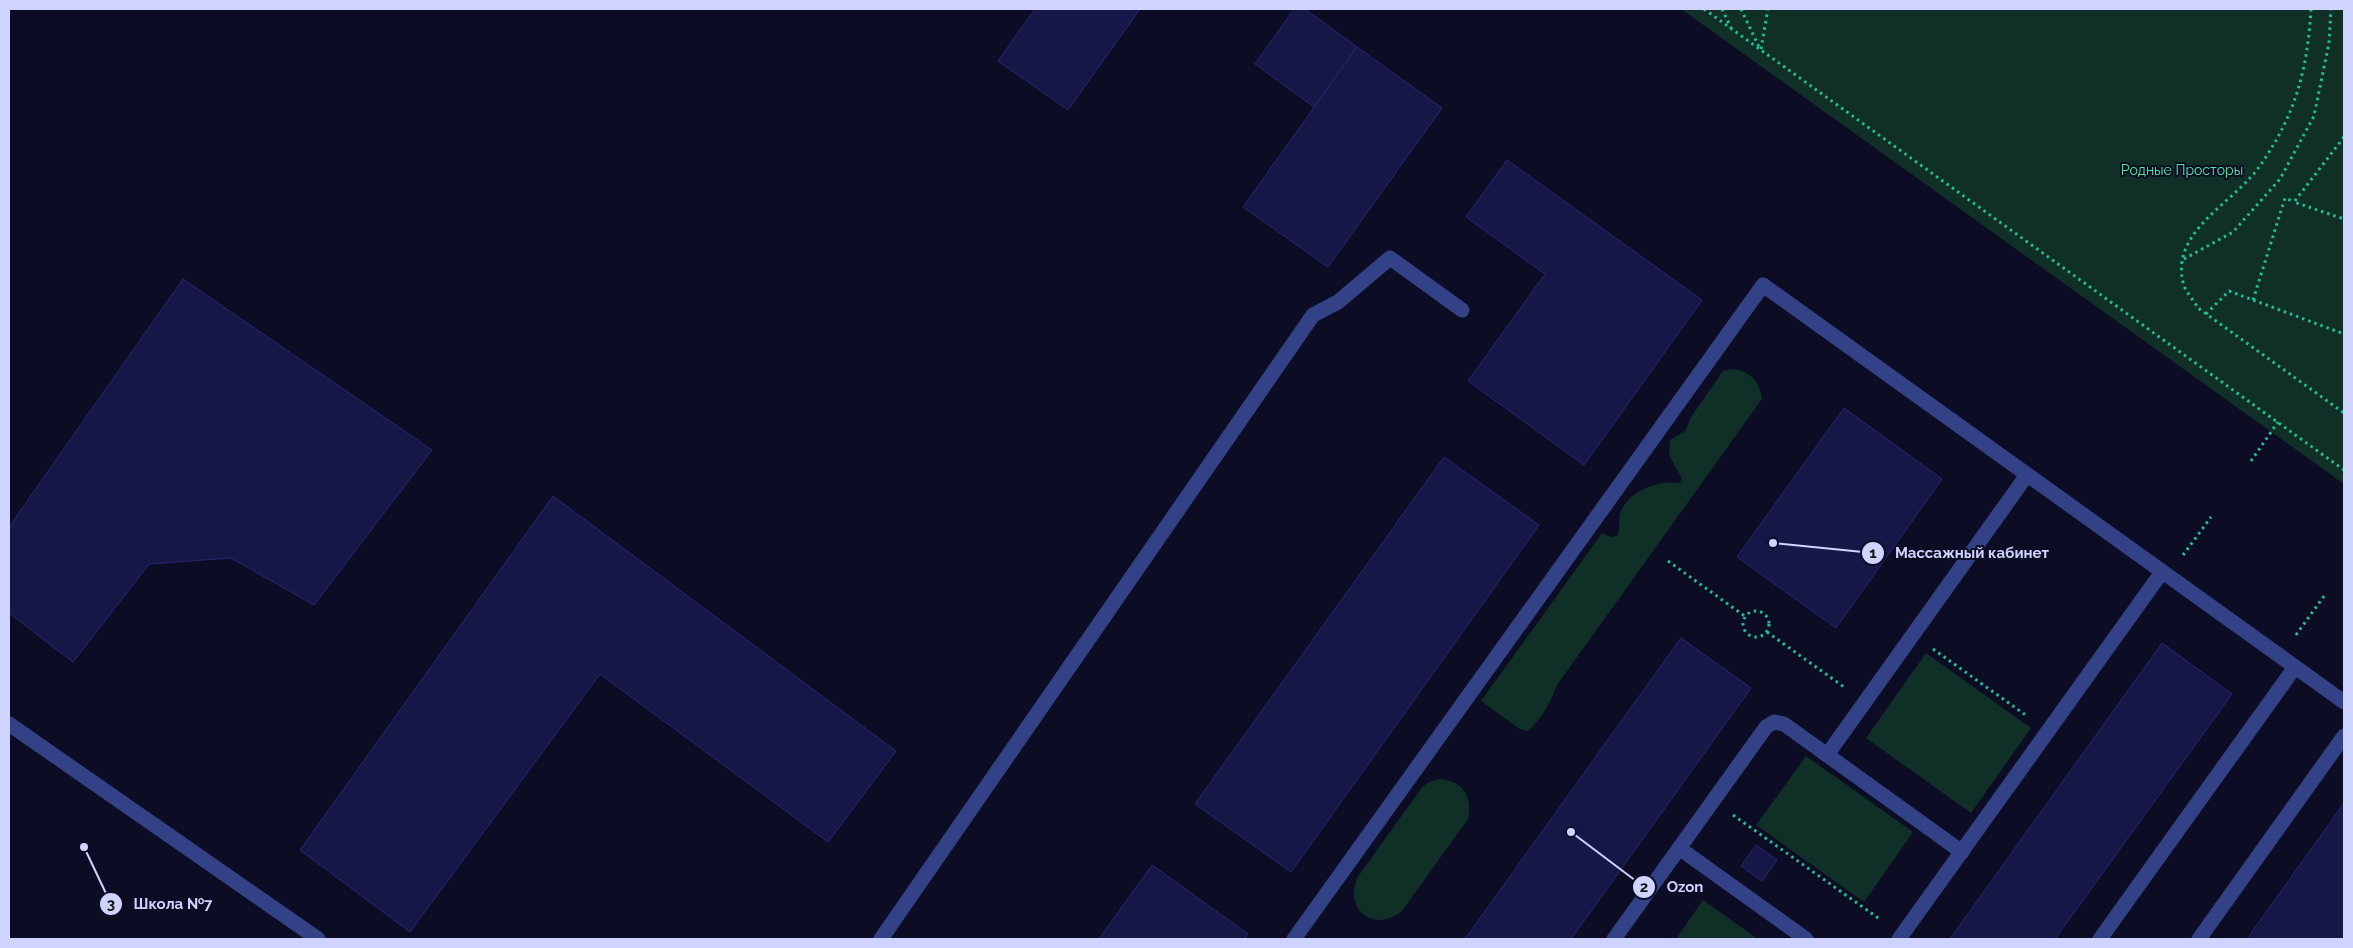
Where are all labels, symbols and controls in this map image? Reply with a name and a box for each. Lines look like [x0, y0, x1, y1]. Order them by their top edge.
park label: Родные Просторы [2121, 162, 2243, 178]
callout: Массажный кабинет [1860, 538, 2059, 568]
text: 1 [1869, 544, 1877, 562]
text: Массажный кабинет [1895, 544, 2050, 562]
callout: Ozon [1631, 872, 1713, 902]
text: 2 [1640, 878, 1648, 896]
text: Ozon [1667, 878, 1703, 896]
callout: Школа №7 [99, 889, 223, 919]
text: 3 [107, 895, 115, 913]
text: Школа №7 [133, 895, 213, 913]

